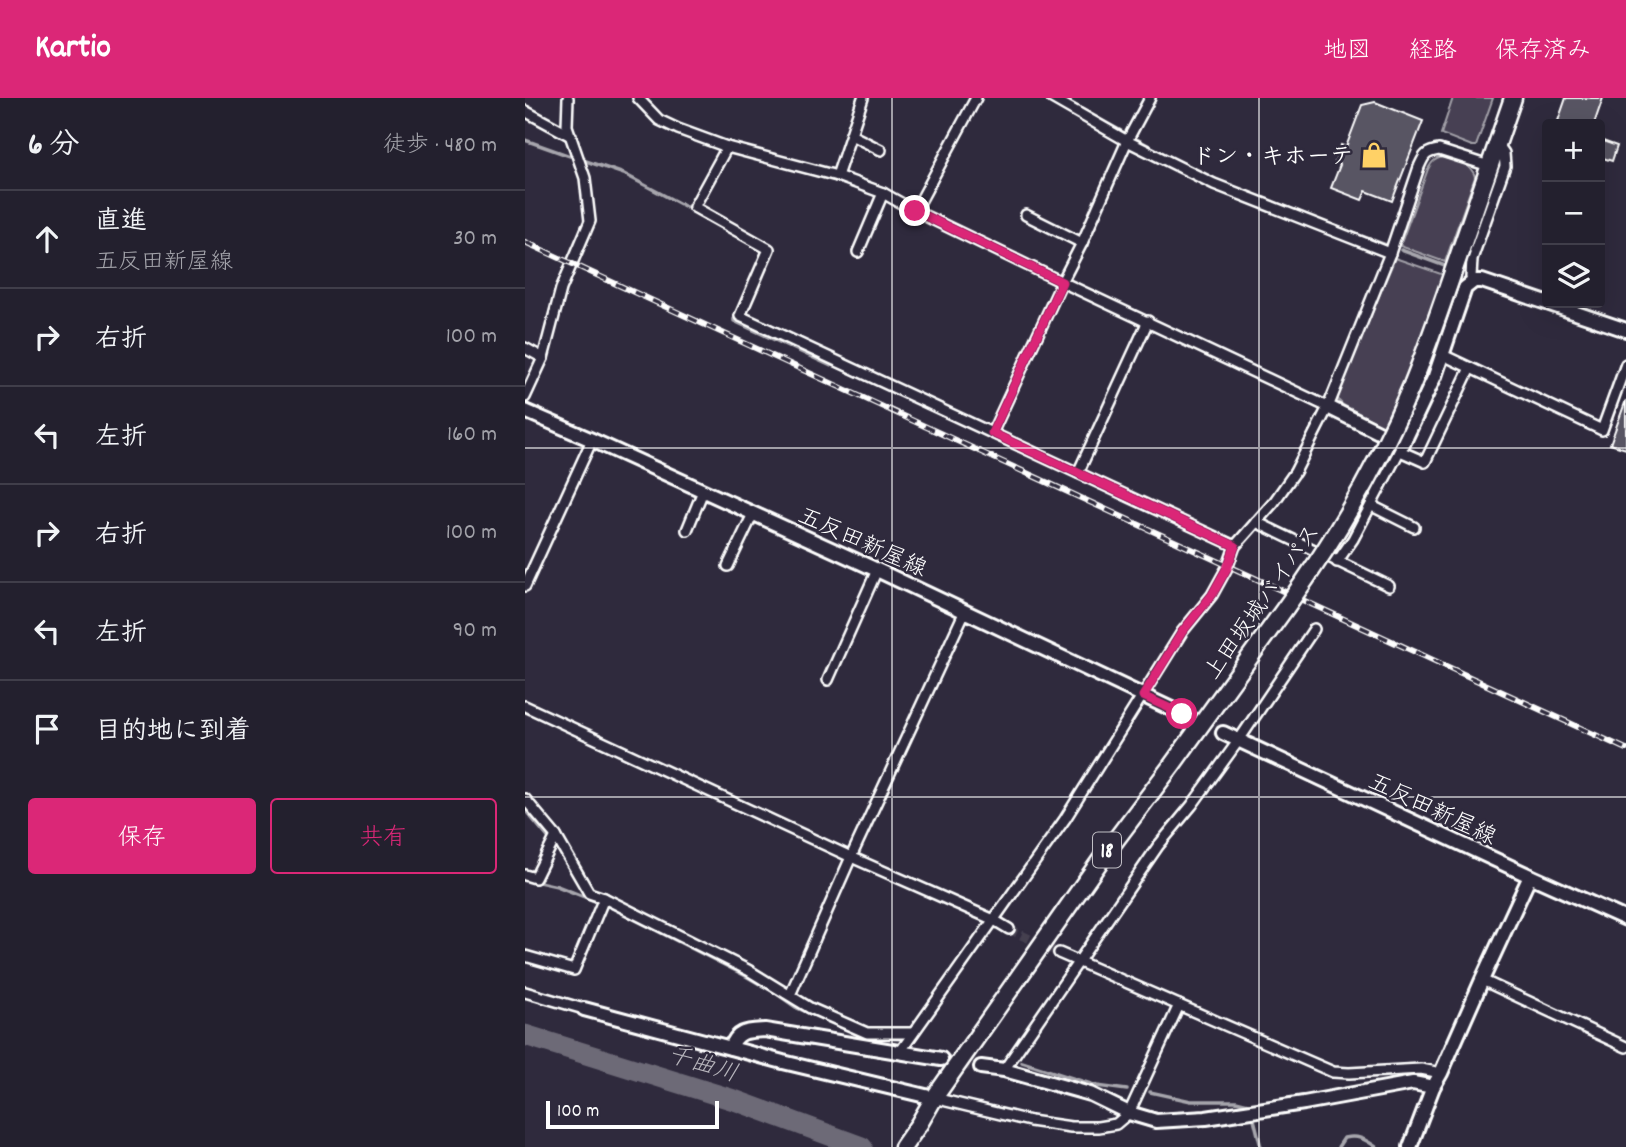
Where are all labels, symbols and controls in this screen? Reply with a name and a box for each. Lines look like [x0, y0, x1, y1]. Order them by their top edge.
text: Kartio [35, 26, 111, 73]
text: 地図 [1323, 35, 1371, 69]
text: 経路 [1409, 35, 1457, 69]
text: 保存済み [1495, 35, 1591, 69]
map controls [1542, 119, 1605, 308]
button: + [1542, 119, 1605, 182]
text: 6 分 [28, 126, 80, 169]
text: 徒歩 · 480 m [383, 130, 497, 163]
shop icon: ドン・キホーテ [1359, 140, 1389, 170]
place label: ドン・キホーテ [1192, 142, 1353, 175]
button: − [1542, 182, 1605, 245]
route end [899, 195, 930, 226]
text: 直進 [95, 204, 147, 241]
icon: ahead [28, 220, 66, 258]
text: 30 m [453, 223, 497, 256]
button: layers [1542, 245, 1605, 308]
text: 五反田新屋線 [95, 247, 233, 280]
icon: right [28, 318, 66, 356]
text: 100 m [446, 321, 497, 354]
text: 右折 [95, 322, 147, 359]
icon: left [28, 416, 66, 454]
text: 160 m [447, 419, 497, 452]
text: 左折 [95, 420, 147, 457]
street label: 五反田新屋線 [792, 501, 931, 587]
icon: right [28, 514, 66, 552]
text: 100 m [446, 517, 497, 550]
text: 右折 [95, 518, 147, 555]
street label: 上田坂城バイパス [1198, 518, 1330, 688]
icon: left [28, 612, 66, 650]
text: 90 m [453, 615, 497, 648]
text: 左折 [95, 616, 147, 653]
route start [1166, 698, 1197, 729]
icon: arrive [28, 710, 66, 748]
text: 目的地に到着 [95, 714, 251, 751]
street label: 五反田新屋線 [1362, 767, 1501, 855]
button: 保存 [28, 798, 256, 874]
button: 共有 [270, 798, 497, 874]
road number: 18 [1093, 832, 1121, 868]
water label: 千曲川 [663, 1039, 742, 1093]
scale bar [546, 1098, 719, 1130]
text: 100 m [557, 1099, 599, 1126]

